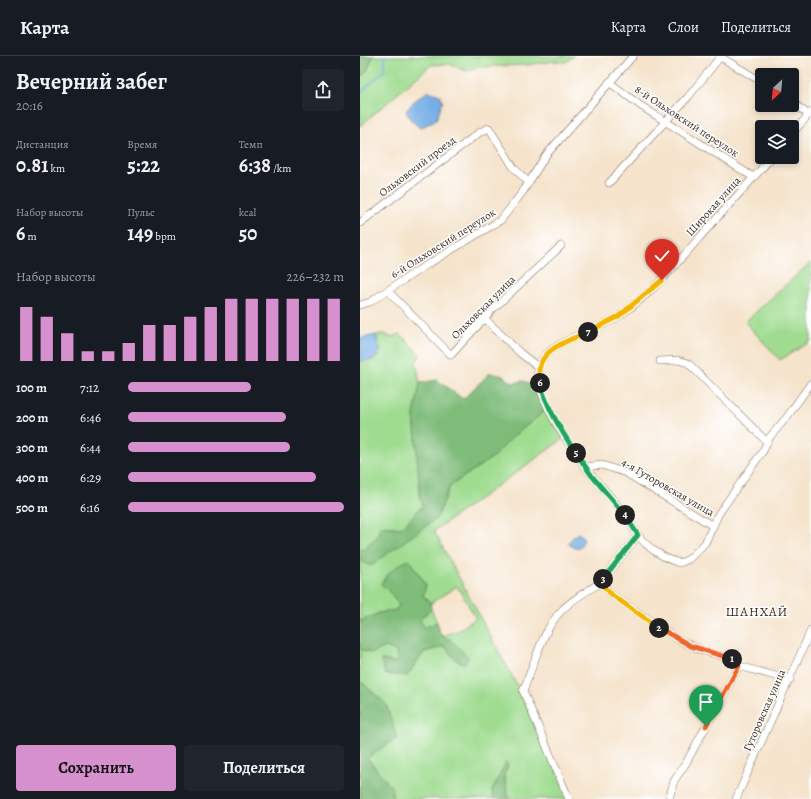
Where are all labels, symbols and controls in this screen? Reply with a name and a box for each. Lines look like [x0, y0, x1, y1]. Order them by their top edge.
text: Карта [20, 15, 69, 41]
text: Карта [611, 18, 646, 37]
text: Слои [668, 18, 699, 37]
text: Поделиться [721, 18, 791, 37]
text: Вечерний забег [16, 67, 167, 97]
north arrow [755, 68, 799, 112]
map controls [755, 68, 799, 164]
button: share [302, 69, 344, 111]
street label: 8-й Ольховский переулок [632, 82, 742, 161]
text: 20:16 [16, 97, 43, 114]
button: layers [755, 120, 799, 164]
street label: Ольховский проезд [376, 132, 459, 200]
text: Дистанция [16, 137, 68, 152]
text: Время [127, 137, 157, 152]
text: Темп [239, 137, 263, 152]
text: 0.81 [16, 152, 48, 179]
text: 5:22 [127, 152, 160, 179]
text: 6:38 [239, 152, 271, 179]
text: km [48, 161, 65, 176]
text: /km [271, 161, 291, 176]
street label: Широкая улица [683, 173, 745, 239]
text: Набор высоты [16, 205, 83, 220]
text: Пульс [127, 205, 155, 220]
text: kcal [239, 205, 256, 220]
street label: 6-й Ольховский переулок [388, 205, 499, 282]
text: 6 [16, 220, 25, 247]
text: 149 [127, 220, 153, 247]
text: 50 [239, 220, 257, 247]
text: m [25, 229, 37, 244]
text: bpm [153, 229, 176, 244]
pin [645, 239, 679, 280]
icon: check [651, 245, 673, 267]
text: Набор высоты [16, 268, 96, 285]
text: 226–232 m [287, 268, 344, 285]
street label: Ольховская улица [448, 271, 519, 343]
pin: 7 [578, 322, 598, 342]
text: 7 [586, 324, 590, 339]
pin: 6 [530, 373, 550, 393]
text: 6 [537, 375, 543, 390]
text: 100 m [16, 379, 47, 396]
text: 7:12 [80, 379, 99, 396]
text: 200 m [16, 409, 49, 426]
text: 6:46 [80, 409, 101, 426]
text: 300 m [16, 439, 48, 456]
text: 6:44 [80, 439, 101, 456]
pin: 5 [566, 443, 586, 463]
text: 5 [574, 445, 578, 460]
street label: 4-я Гуторовская улица [619, 455, 717, 519]
text: 400 m [16, 469, 48, 486]
text: 6:29 [80, 469, 101, 486]
text: 500 m [16, 499, 48, 516]
text: 6:16 [80, 499, 100, 516]
pin: 4 [615, 505, 635, 525]
pin: 3 [593, 569, 613, 589]
text: 3 [601, 571, 605, 586]
district label: ШАНХАЙ [726, 603, 788, 620]
pin: 2 [649, 618, 669, 638]
text: 2 [656, 620, 662, 635]
pin: 1 [722, 649, 742, 669]
text: 1 [730, 651, 734, 666]
street label: Гуторовская улица [740, 666, 790, 754]
pin [689, 685, 723, 726]
icon: arrive [695, 691, 717, 713]
button: Сохранить [16, 745, 176, 791]
button: Поделиться [184, 745, 344, 791]

